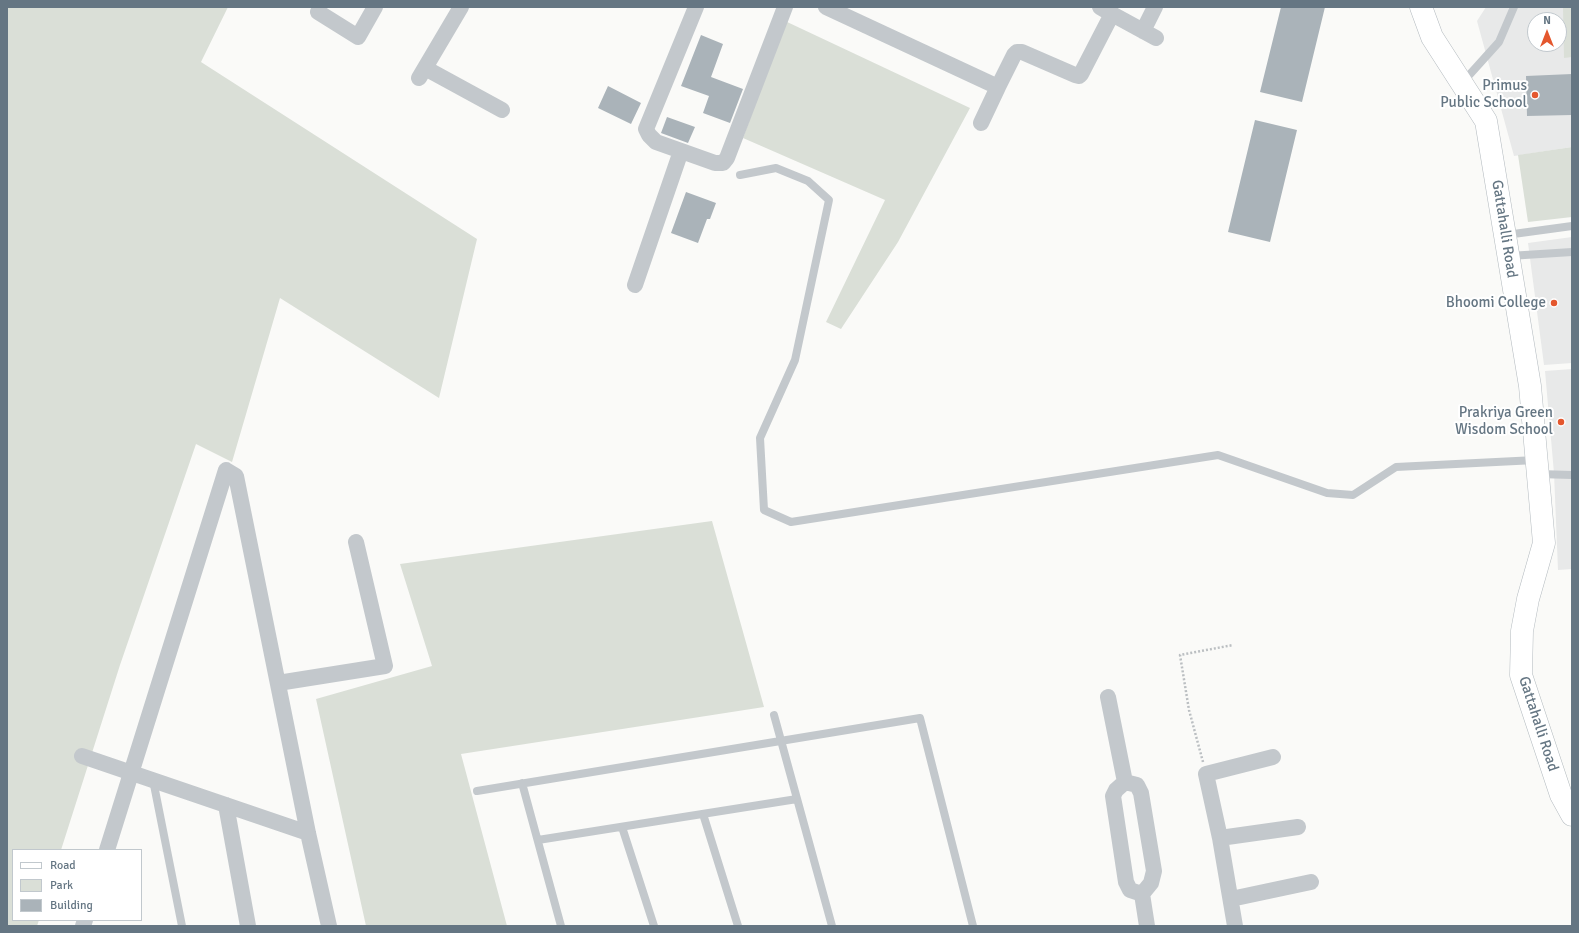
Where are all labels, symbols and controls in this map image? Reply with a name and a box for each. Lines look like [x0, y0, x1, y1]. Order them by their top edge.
north arrow [1527, 12, 1567, 52]
text: N [1543, 14, 1551, 27]
place label: Primus Public School [1440, 77, 1527, 112]
marker: Primus Public School [1530, 90, 1540, 100]
street label: Gattahalli Road [1487, 179, 1521, 279]
place label: Bhoomi College [1446, 294, 1546, 312]
marker: Bhoomi College [1549, 298, 1559, 308]
place label: Prakriya Green Wisdom School [1455, 404, 1553, 439]
marker: Prakriya Green Wisdom School [1556, 417, 1566, 427]
street label: Gattahalli Road [1514, 674, 1562, 774]
legend [12, 849, 142, 921]
text: Road [50, 858, 76, 873]
text: Park [50, 878, 73, 893]
text: Building [50, 898, 93, 913]

